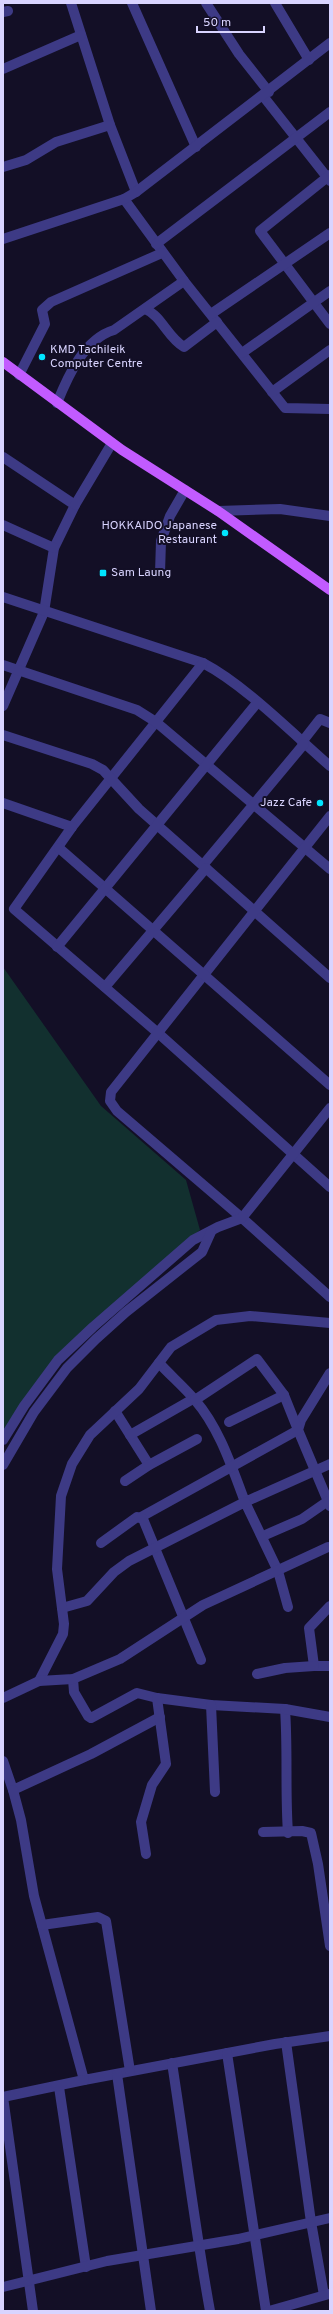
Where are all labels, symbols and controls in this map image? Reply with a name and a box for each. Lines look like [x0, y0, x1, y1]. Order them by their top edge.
scale bar [197, 8, 264, 34]
text: 50 m [203, 15, 231, 31]
place label: KMD Tachileik Computer Centre [50, 342, 143, 372]
marker: KMD Tachileik Computer Centre [37, 352, 47, 362]
place label: HOKKAIDO Japanese Restaurant [101, 518, 217, 548]
marker: HOKKAIDO Japanese Restaurant [220, 528, 230, 538]
place label: Sam Laung [111, 565, 171, 581]
marker: Sam Laung [98, 568, 108, 578]
place label: Jazz Cafe [260, 795, 312, 811]
marker: Jazz Cafe [315, 798, 325, 808]

